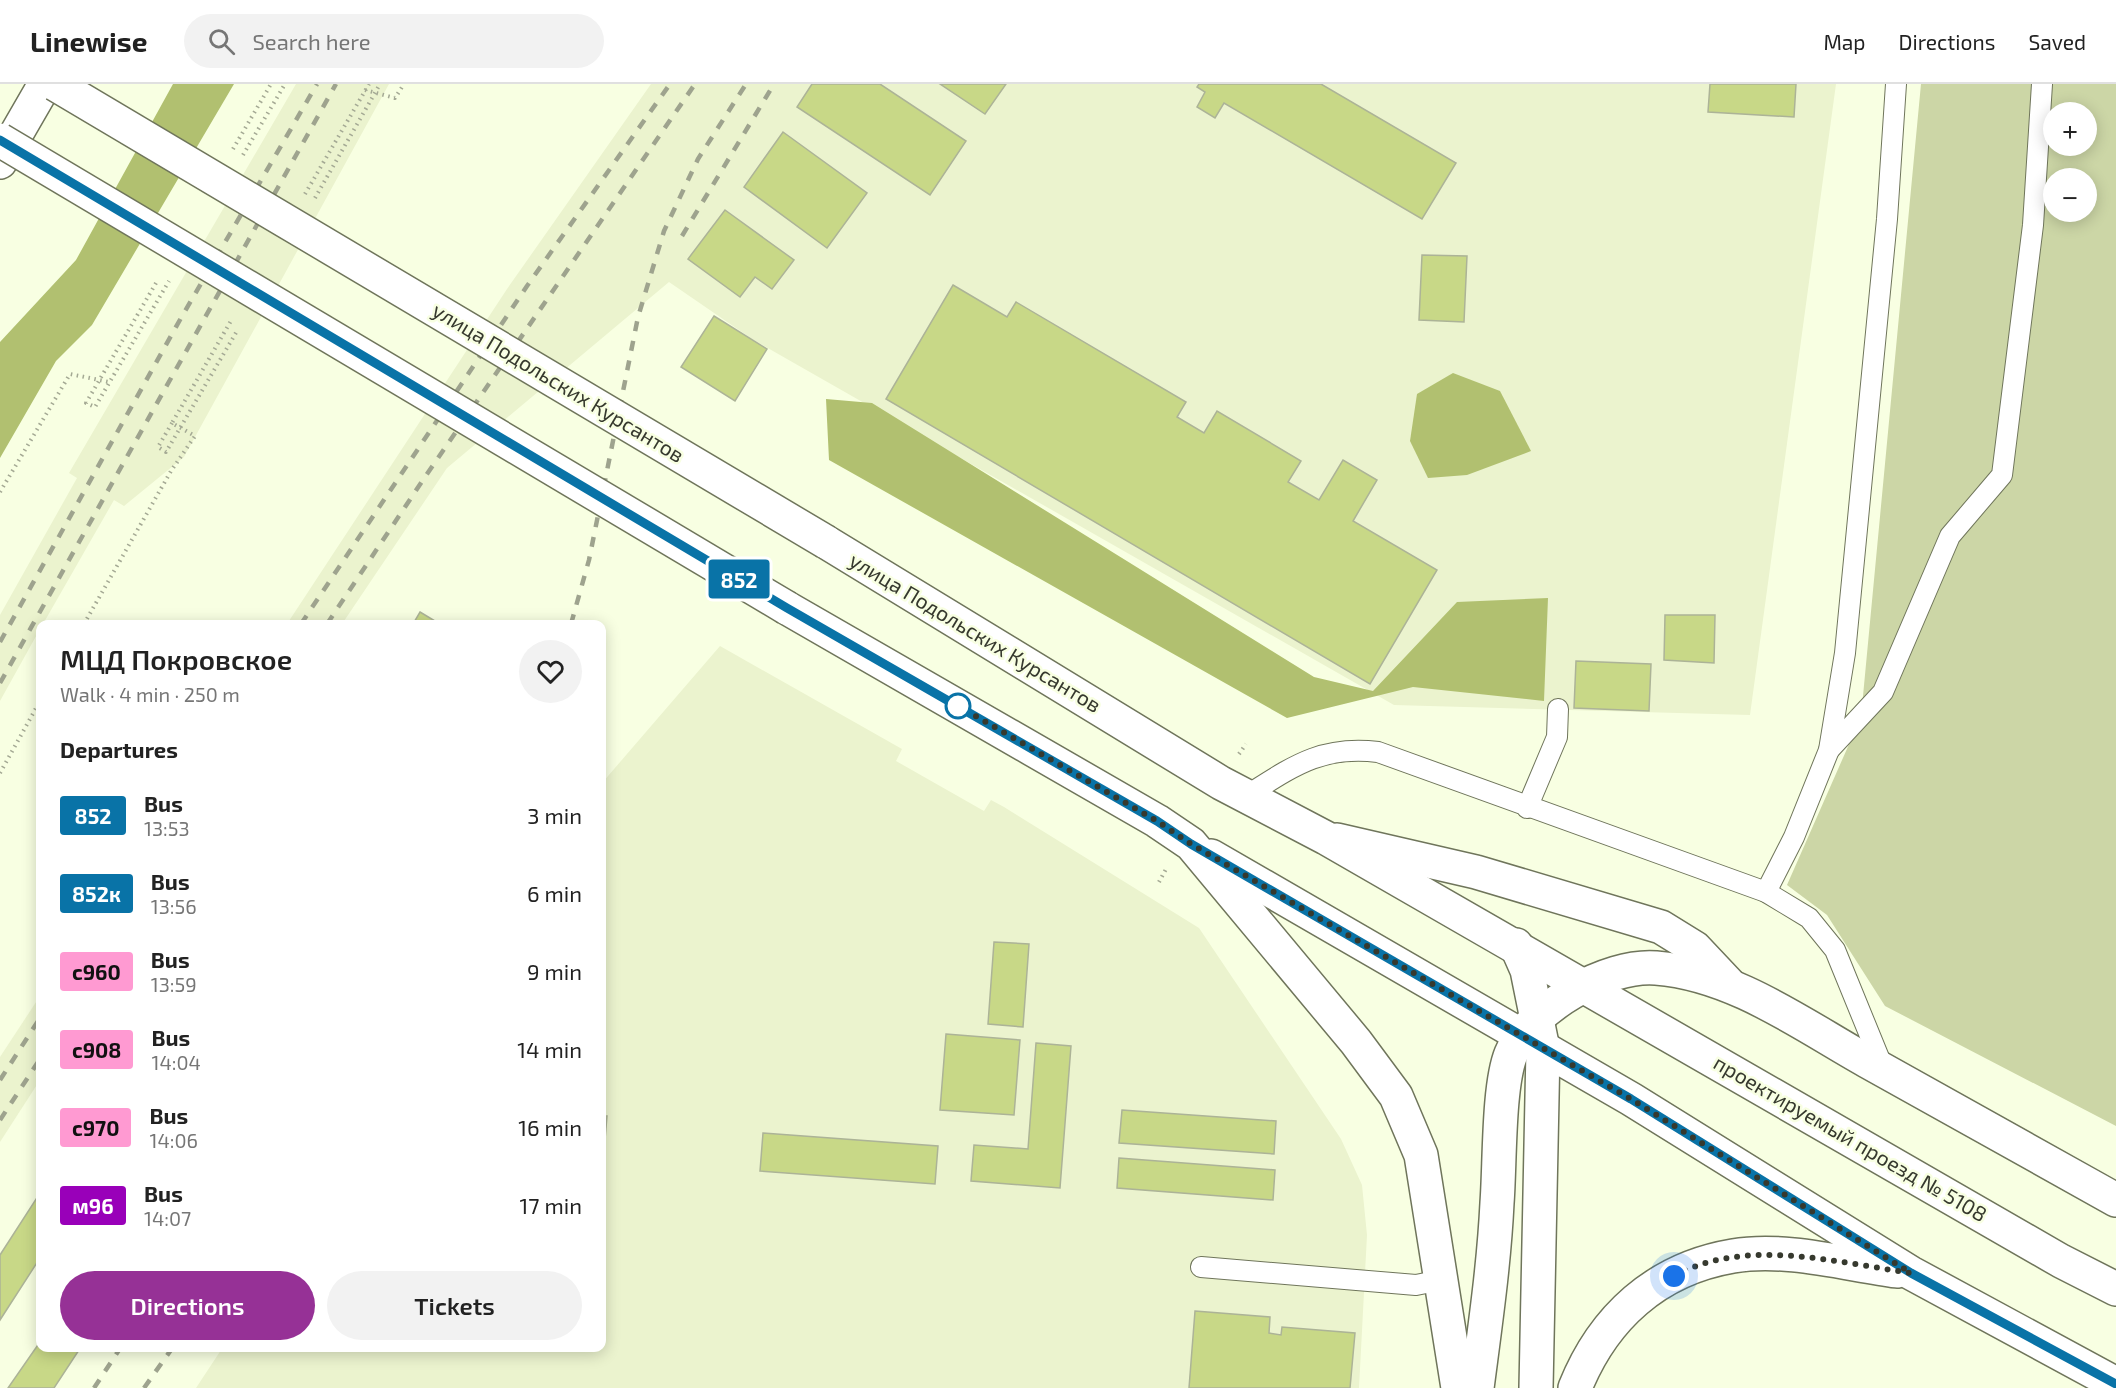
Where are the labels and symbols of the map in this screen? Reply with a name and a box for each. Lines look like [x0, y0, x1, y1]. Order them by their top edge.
street label: улица Подольских Курсантов [428, 297, 689, 468]
street label: улица Подольских Курсантов [845, 547, 1106, 718]
line badge: 852 [704, 560, 774, 598]
unlabelled marker [945, 693, 971, 719]
street label: проектируемый проезд № 5108 [1709, 1049, 1992, 1227]
your location [1659, 1261, 1689, 1291]

